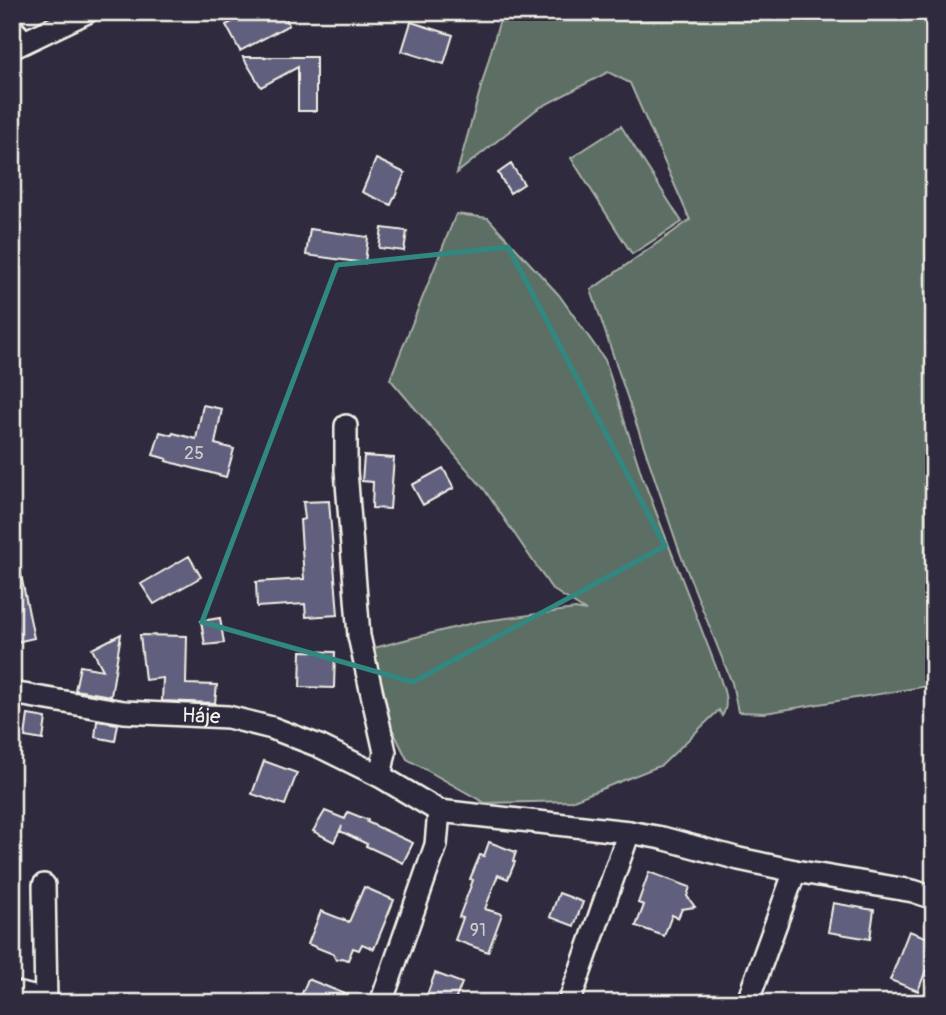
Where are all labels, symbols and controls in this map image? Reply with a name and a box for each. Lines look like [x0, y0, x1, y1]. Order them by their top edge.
house number: 25 [184, 442, 204, 465]
street label: Háje [182, 701, 222, 730]
house number: 91 [470, 919, 486, 942]

